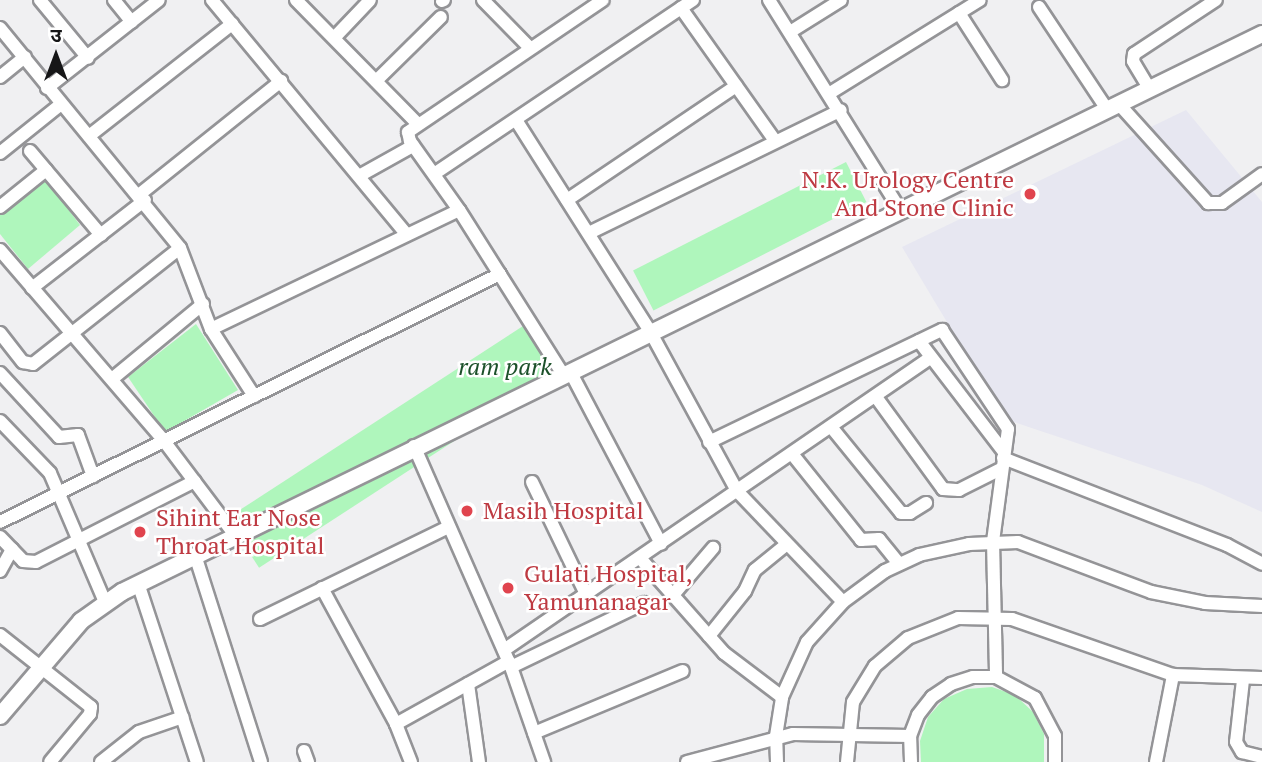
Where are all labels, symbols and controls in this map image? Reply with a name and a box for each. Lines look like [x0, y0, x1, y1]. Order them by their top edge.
north arrow [21, 21, 91, 91]
text: उ [50, 22, 62, 47]
place label: N.K. Urology Centre And Stone Clinic [801, 166, 1014, 222]
marker: N.K. Urology Centre And Stone Clinic [1020, 184, 1040, 204]
park label: ram park [458, 353, 552, 381]
place label: Masih Hospital [483, 497, 644, 525]
marker: Masih Hospital [457, 501, 477, 521]
place label: Sihint Ear Nose Throat Hospital [156, 504, 324, 560]
marker: Sihint Ear Nose Throat Hospital [130, 522, 150, 542]
place label: Gulati Hospital, Yamunanagar [524, 560, 693, 616]
marker: Gulati Hospital, Yamunanagar [498, 578, 518, 598]

